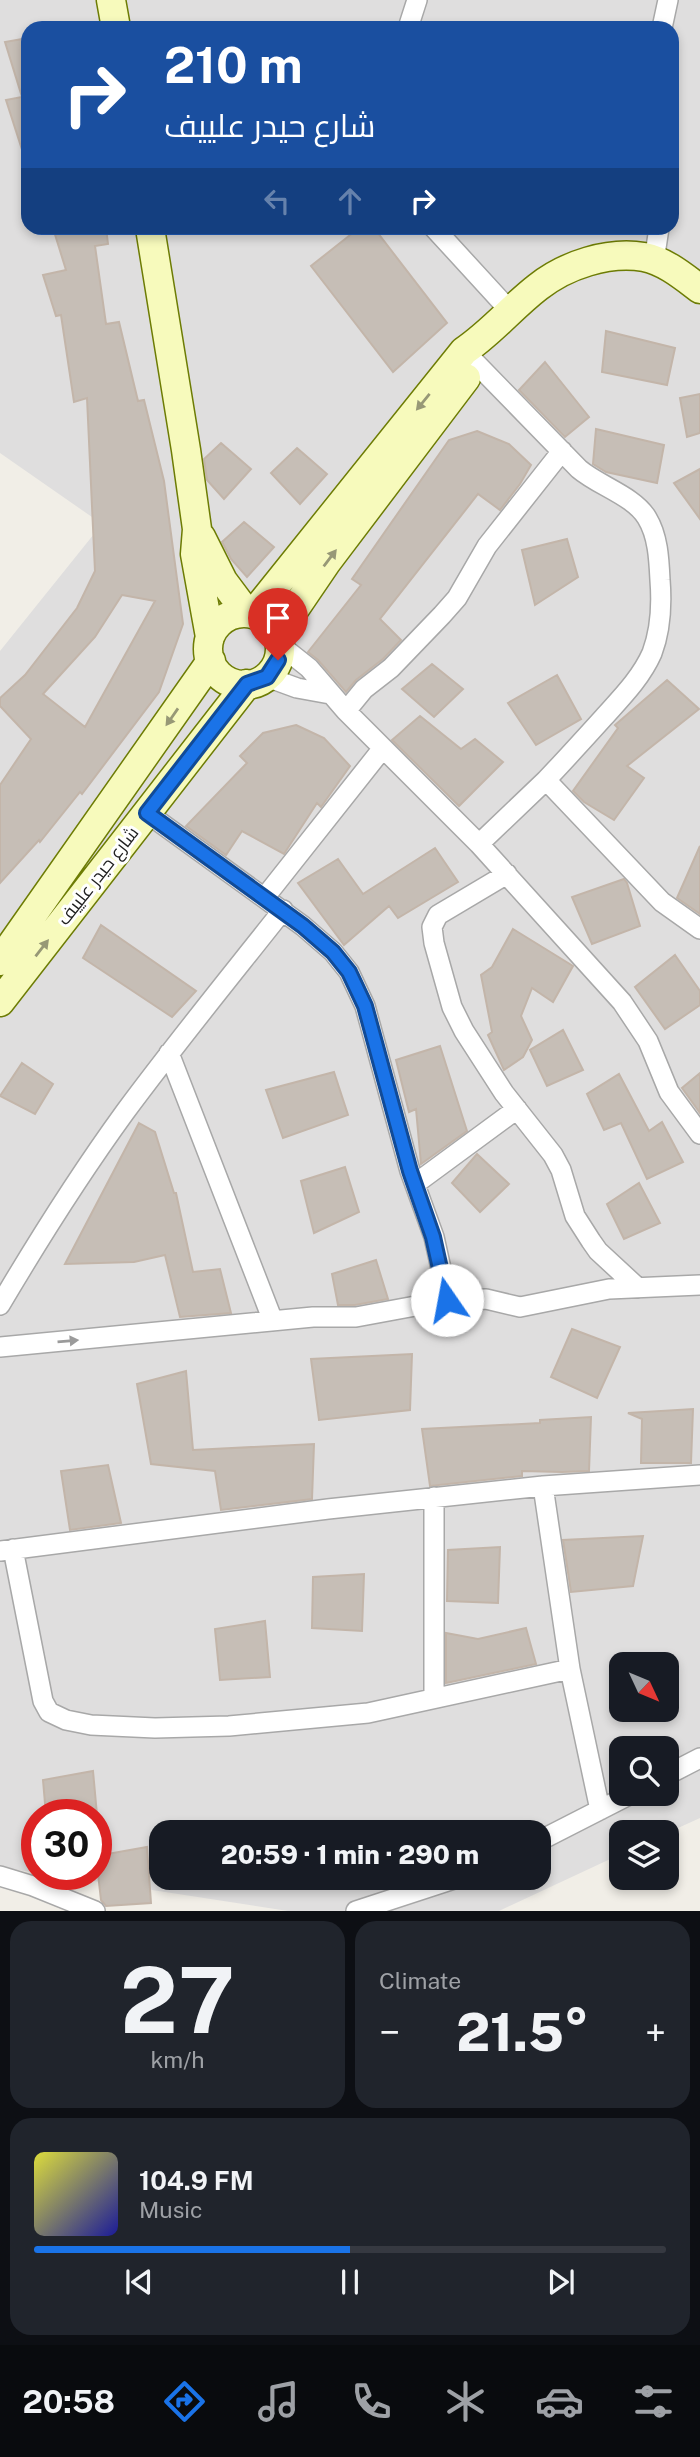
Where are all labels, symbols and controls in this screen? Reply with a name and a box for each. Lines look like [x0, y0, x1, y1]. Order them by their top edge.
text: 210 m [164, 36, 303, 94]
icon: right [49, 49, 140, 140]
text: شارع حيدر علييف [164, 107, 376, 144]
icon: left [258, 182, 296, 220]
icon: ahead [331, 182, 369, 220]
icon: right [404, 182, 442, 220]
one-way arrow [416, 394, 431, 411]
one-way arrow [323, 549, 337, 568]
pin [248, 588, 308, 660]
icon: arrive [259, 599, 297, 637]
one-way arrow [165, 708, 179, 726]
street label: شارع حيدر علييف [53, 822, 144, 930]
one-way arrow [34, 939, 49, 956]
position arrow [410, 1263, 484, 1337]
one-way arrow [57, 1335, 79, 1346]
north arrow [609, 1652, 679, 1722]
map controls [609, 1652, 679, 1890]
button: search [609, 1736, 679, 1806]
speed limit sign: 30 [21, 1799, 112, 1890]
button: layers [609, 1820, 679, 1890]
text: 20:59 · 1 min · 290 m [221, 1839, 479, 1870]
text: 27 [120, 1947, 235, 2053]
text: Climate [379, 1967, 461, 1994]
text: 21.5° [456, 2002, 589, 2063]
text: − [379, 2010, 400, 2055]
text: + [645, 2010, 666, 2055]
text: km/h [150, 2046, 205, 2073]
text: 104.9 FM [139, 2165, 254, 2196]
text: Music [139, 2196, 203, 2223]
icon: previous [120, 2263, 158, 2301]
icon: pause [331, 2263, 369, 2301]
icon: next [542, 2263, 580, 2301]
icon: directions [160, 2377, 209, 2426]
icon: music [254, 2377, 303, 2426]
icon: phone [347, 2377, 396, 2426]
icon: climate [441, 2377, 490, 2426]
icon: car [535, 2377, 584, 2426]
icon: filters [629, 2377, 678, 2426]
text: 20:58 [22, 2383, 115, 2420]

